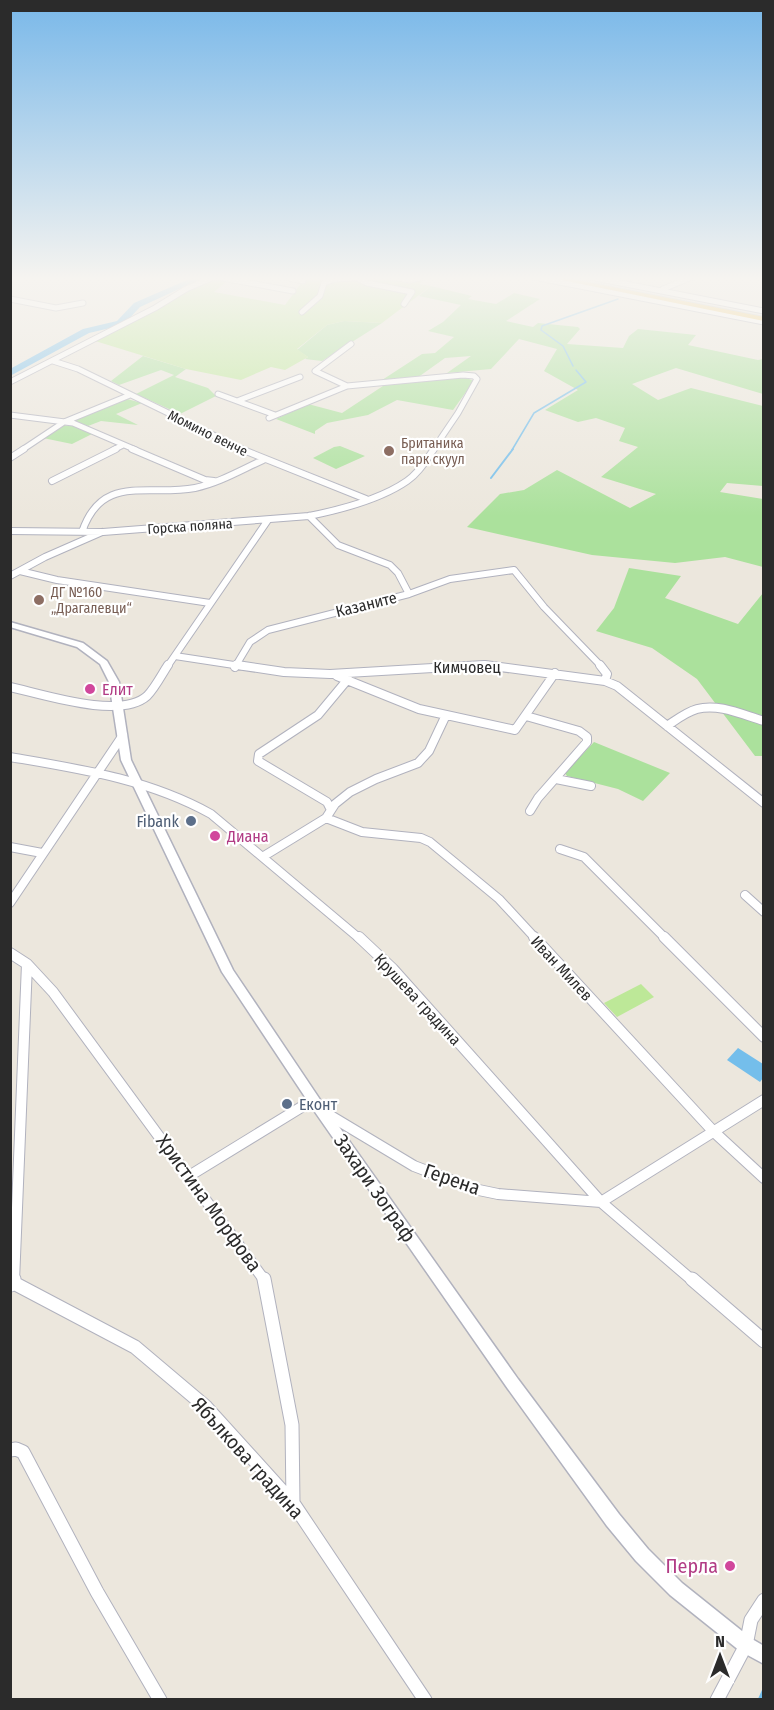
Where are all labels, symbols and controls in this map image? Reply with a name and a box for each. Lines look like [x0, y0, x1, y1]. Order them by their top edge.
street label: Момино венче [165, 407, 251, 460]
place label: Британика парк скуул [401, 435, 465, 468]
marker: Британика парк скуул [382, 444, 396, 458]
street label: Горска поляна [147, 515, 233, 538]
place label: ДГ №160 „Драгалевци“ [50, 584, 132, 617]
street label: Казаните [334, 588, 399, 621]
marker: ДГ №160 „Драгалевци“ [32, 593, 46, 607]
street label: Кимчовец [433, 658, 501, 677]
place label: Елит [102, 680, 133, 699]
marker: Елит [83, 682, 97, 696]
place label: Fibank [136, 812, 180, 831]
marker: Fibank [184, 814, 198, 828]
place label: Диана [226, 827, 269, 846]
marker: Диана [208, 829, 222, 843]
street label: Иван Милев [527, 932, 597, 1005]
street label: Крушева градина [370, 950, 465, 1049]
place label: Еконт [299, 1095, 338, 1114]
marker: Еконт [280, 1097, 294, 1111]
street label: Захари Зограф [329, 1129, 421, 1247]
street label: Христина Морфова [151, 1130, 267, 1276]
street label: Герена [421, 1158, 483, 1200]
street label: Ябълкова градина [187, 1392, 309, 1524]
place label: Перла [666, 1554, 718, 1578]
marker: Перла [723, 1559, 737, 1573]
north arrow [690, 1626, 750, 1686]
text: N [715, 1632, 725, 1651]

